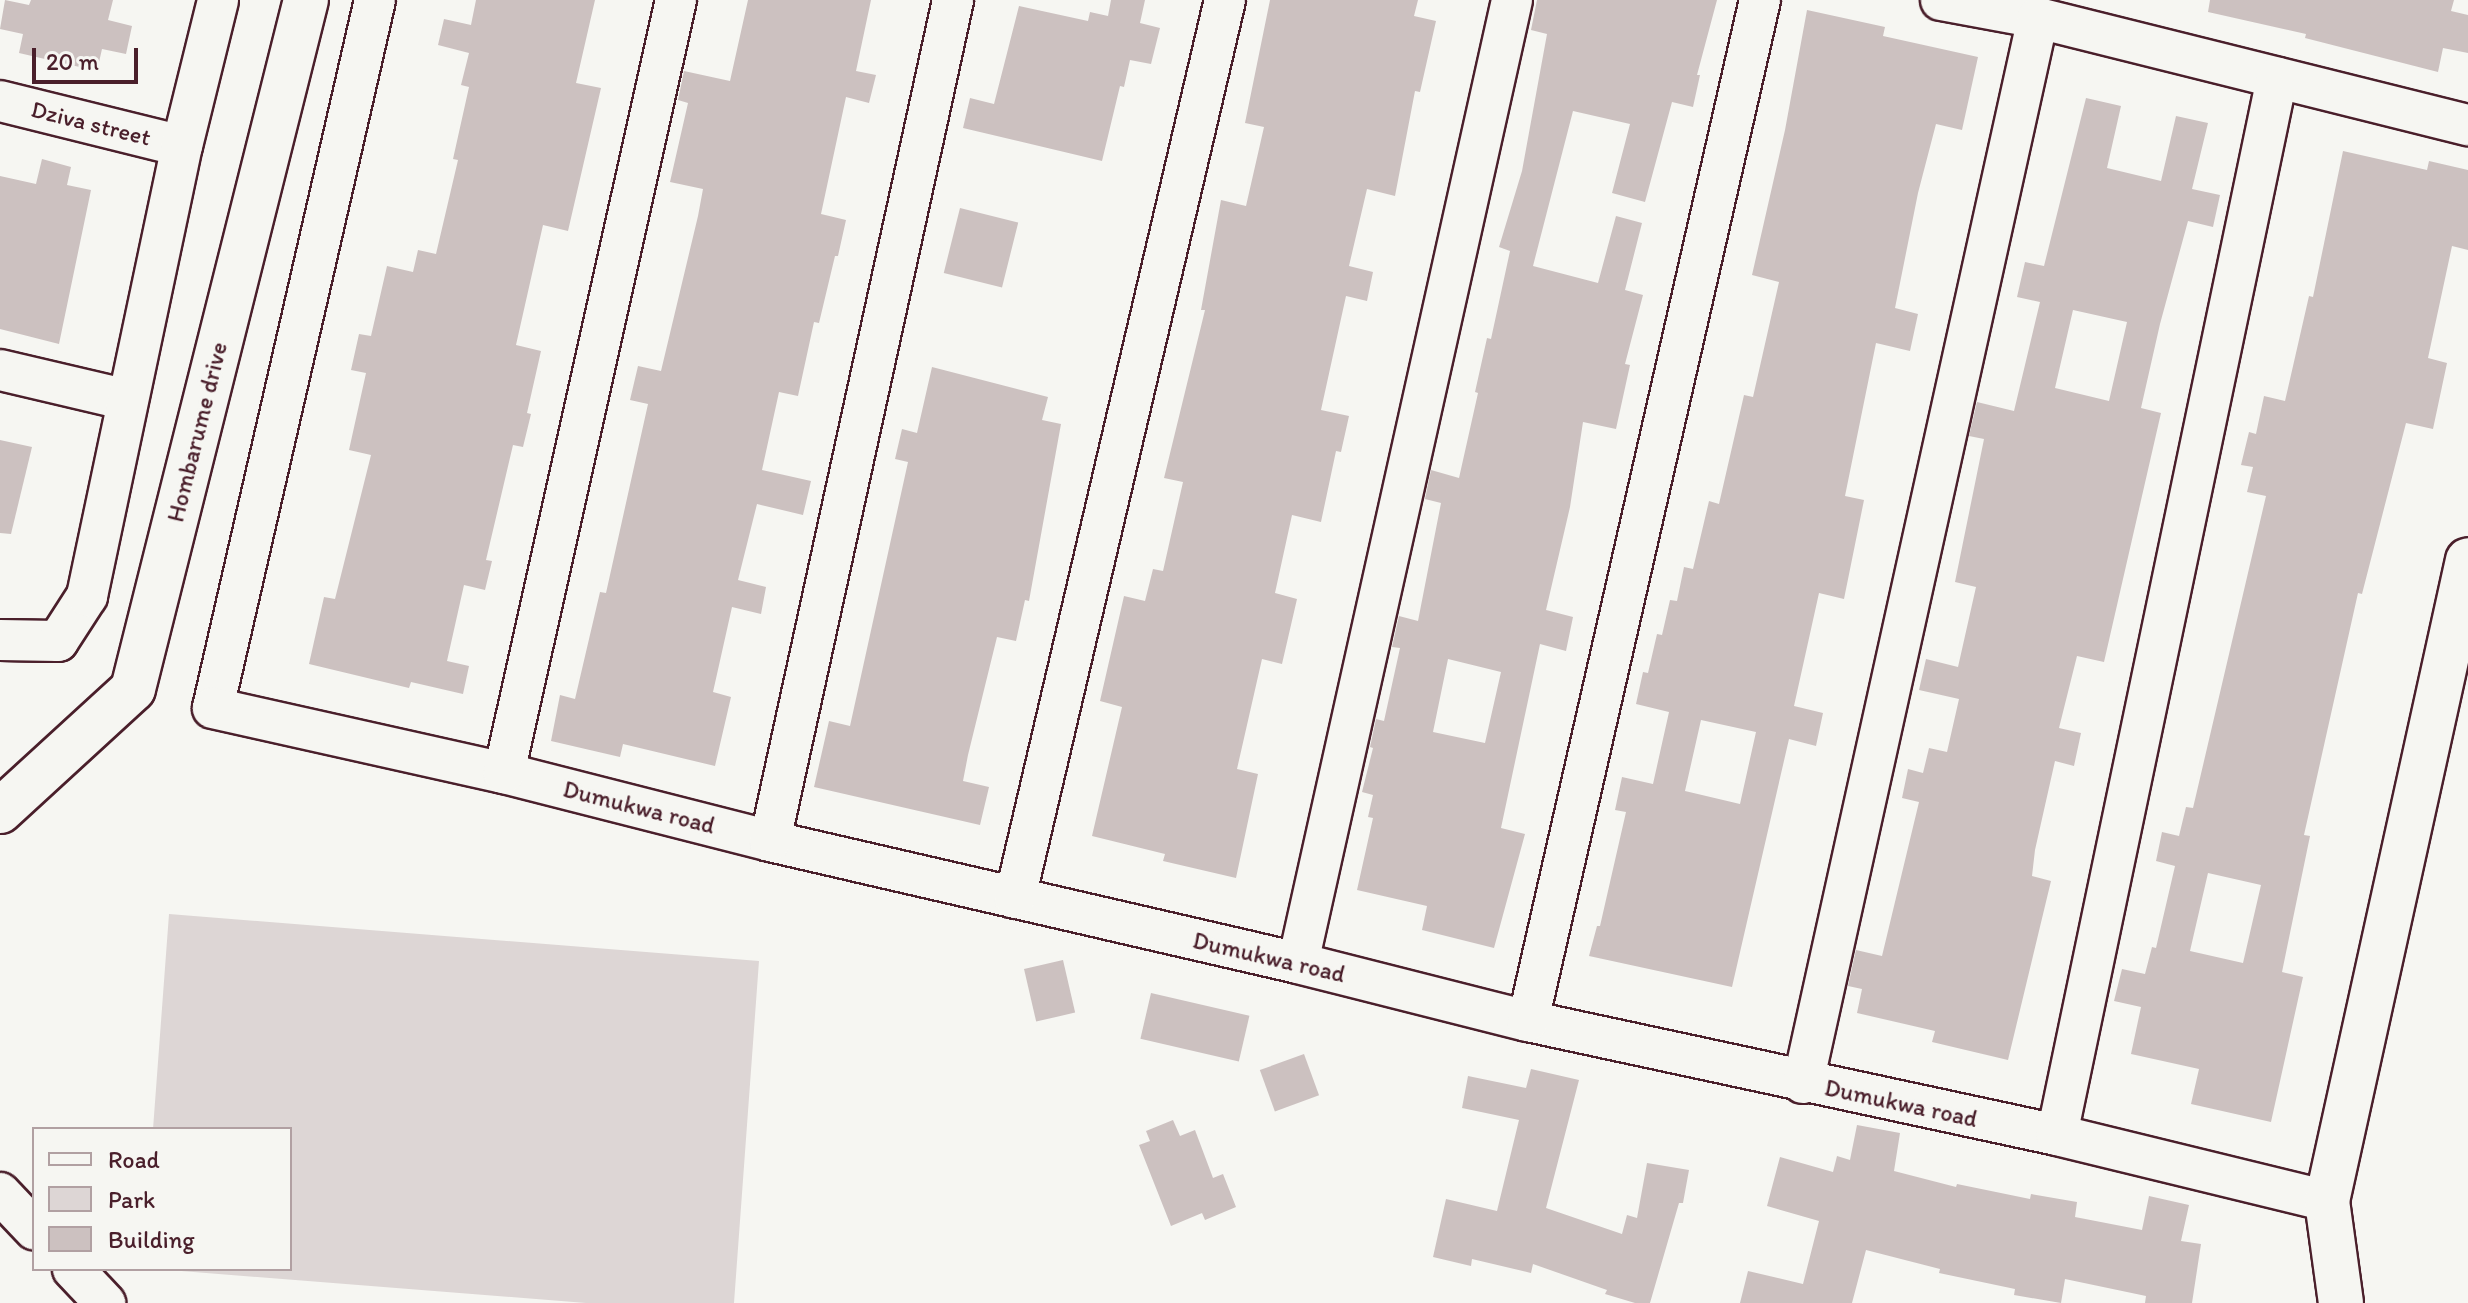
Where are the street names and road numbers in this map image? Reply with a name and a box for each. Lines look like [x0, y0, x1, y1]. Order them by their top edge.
street label: Dziva street [28, 94, 154, 152]
street label: Hombarume drive [161, 339, 233, 525]
street label: Dumukwa road [560, 774, 718, 840]
street label: Dumukwa road [1190, 925, 1348, 989]
street label: Dumukwa road [1822, 1073, 1980, 1133]

